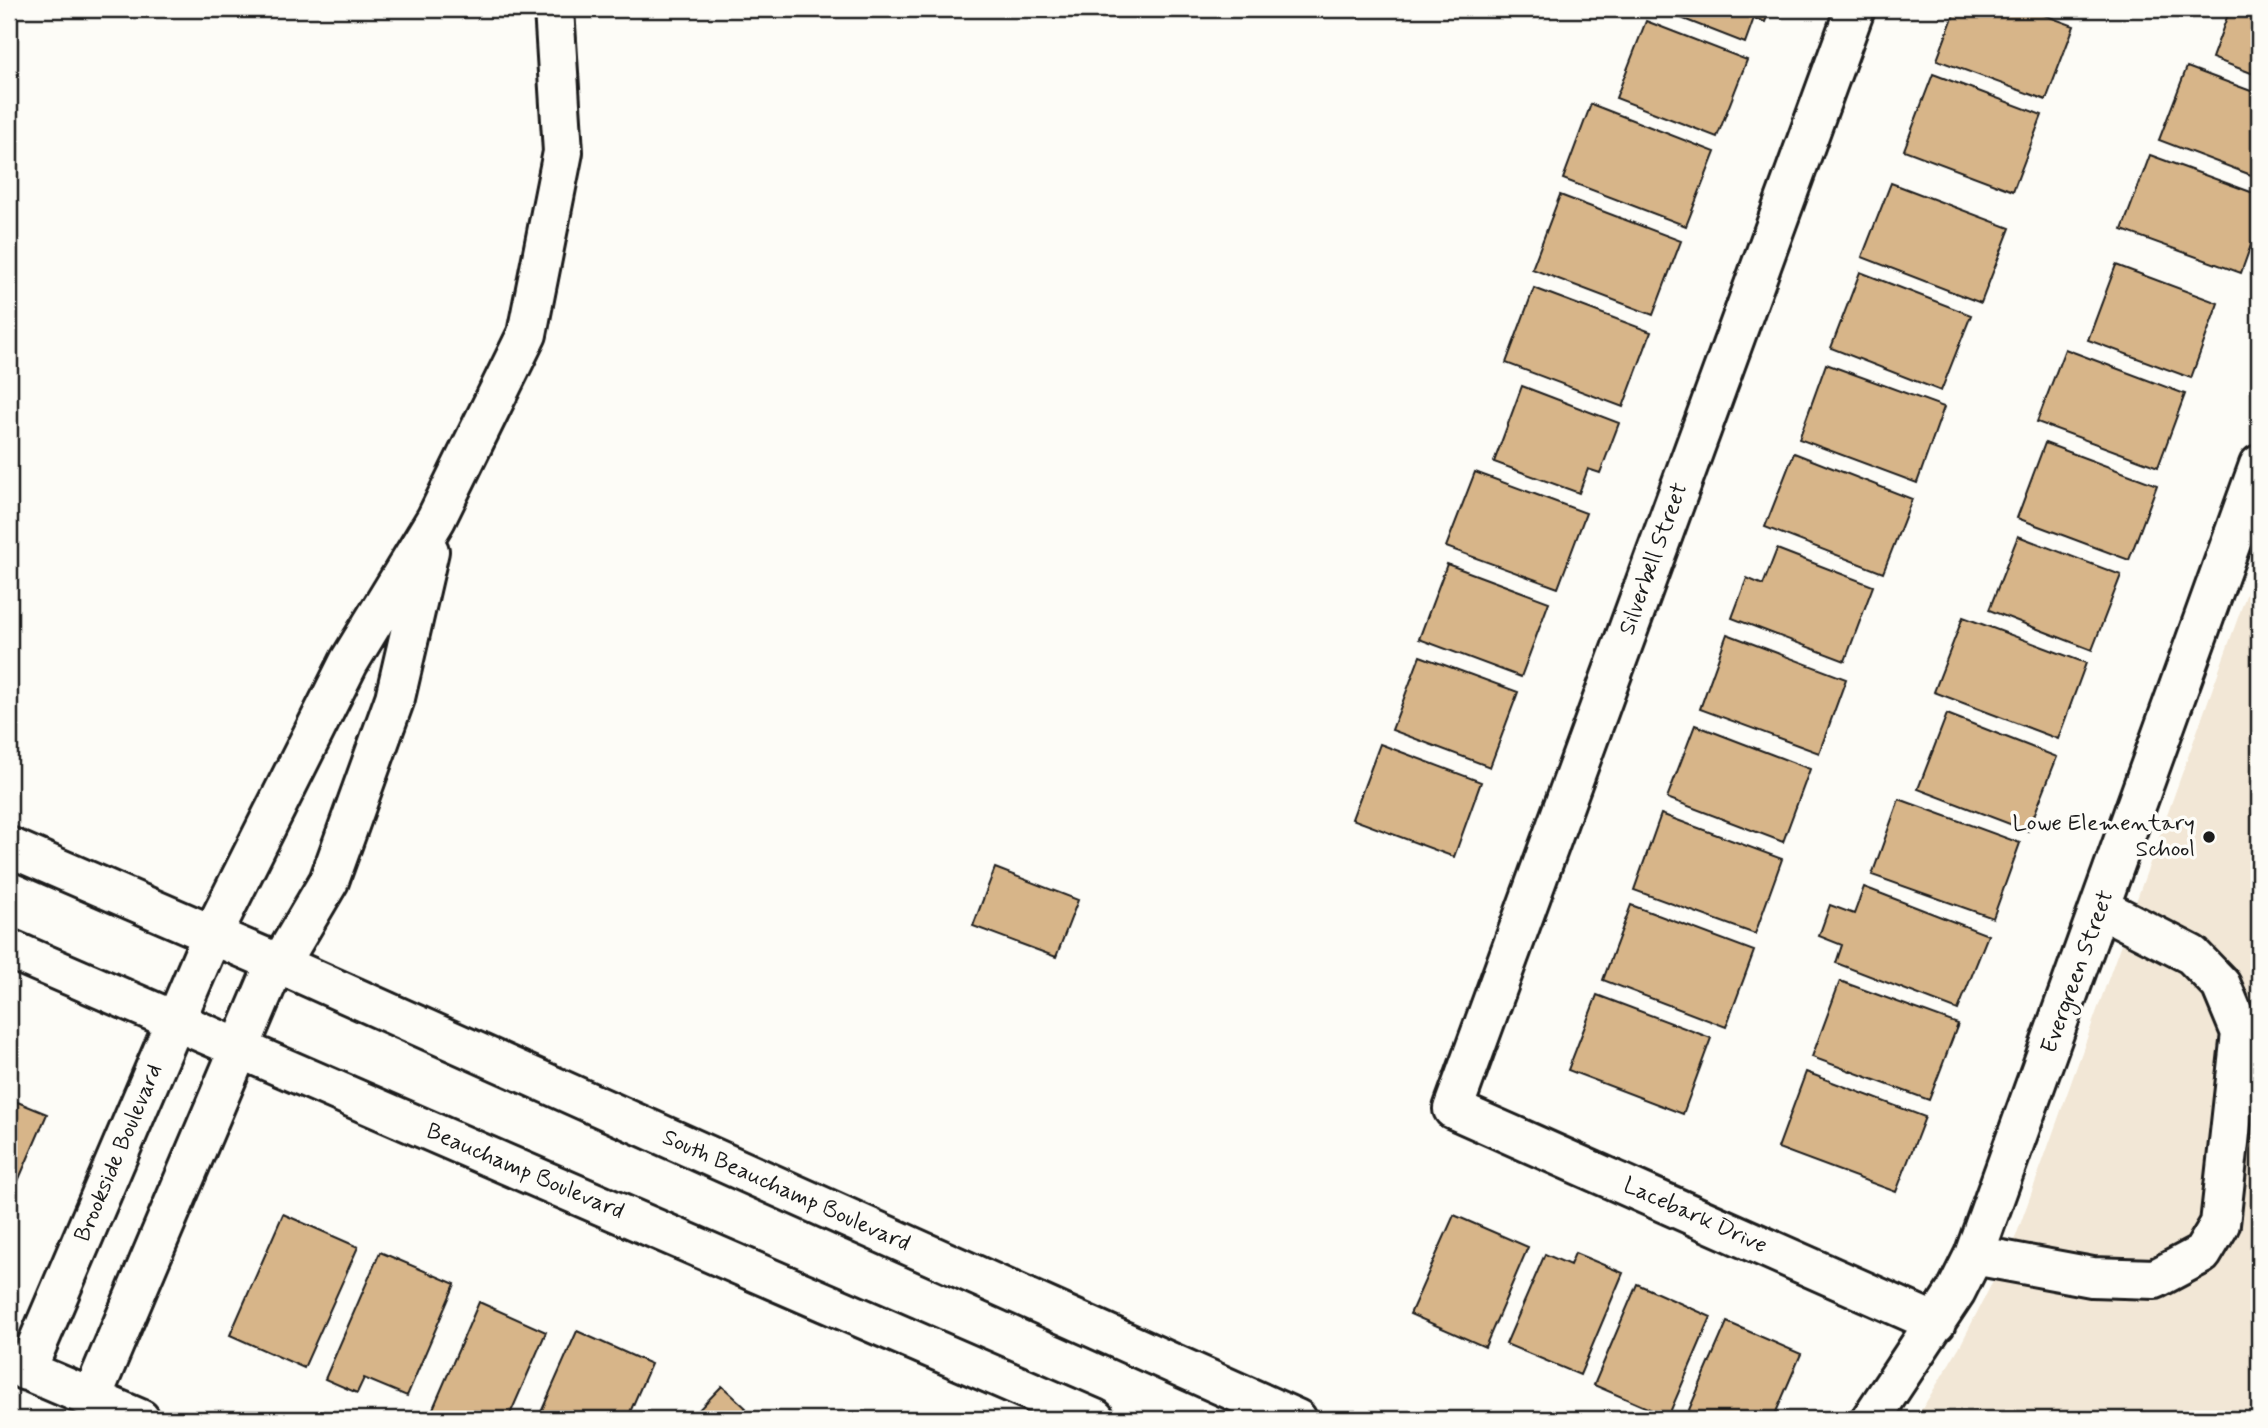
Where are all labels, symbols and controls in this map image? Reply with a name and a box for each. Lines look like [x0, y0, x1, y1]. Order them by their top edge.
street label: Silverbell Street [1613, 479, 1696, 639]
place label: Lowe Elementary School [2012, 809, 2195, 865]
marker: Lowe Elementary School [2201, 829, 2217, 845]
street label: Evergreen Street [2035, 886, 2123, 1058]
street label: Brookside Boulevard [68, 1060, 170, 1246]
street label: Beauchamp Boulevard [421, 1117, 629, 1227]
street label: South Beauchamp Boulevard [657, 1123, 915, 1259]
street label: Lacebark Drive [1618, 1171, 1772, 1261]

